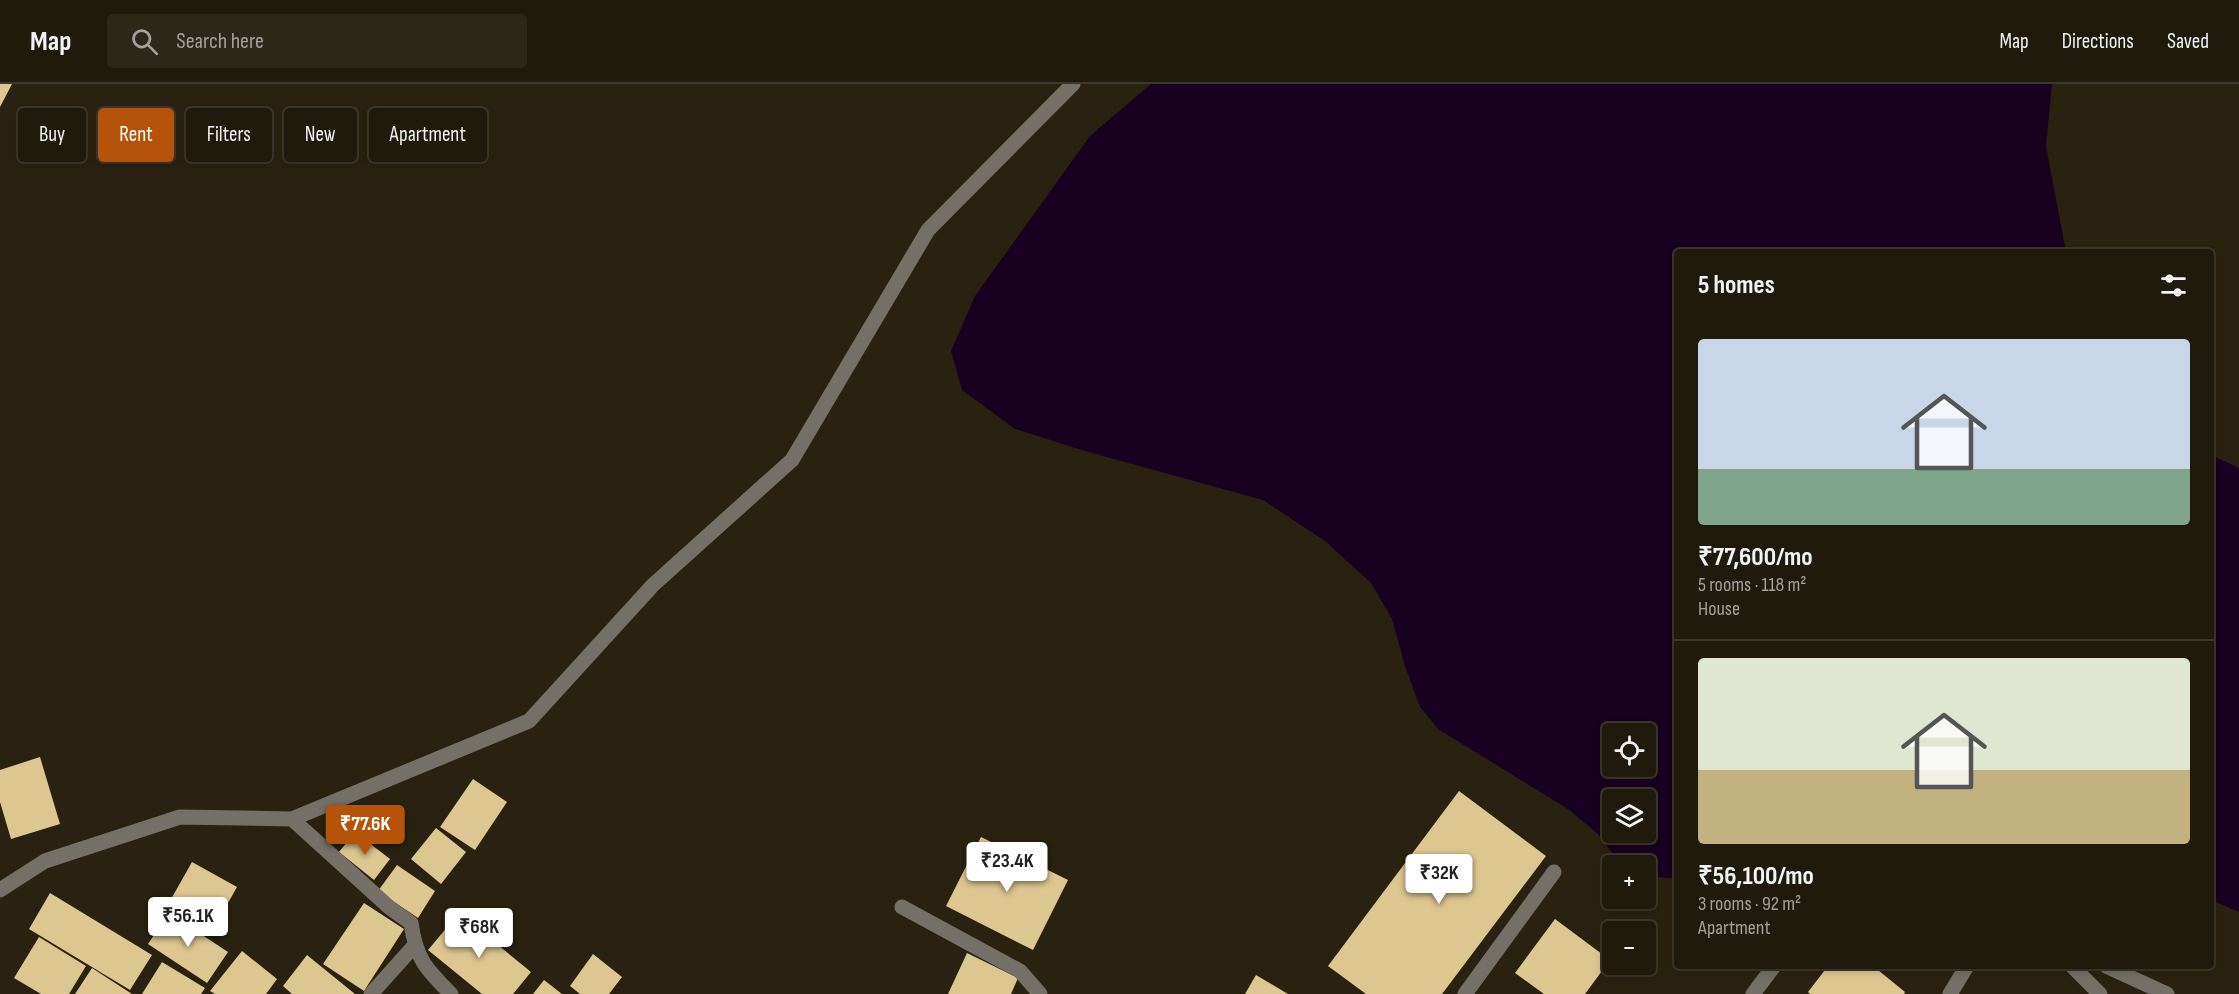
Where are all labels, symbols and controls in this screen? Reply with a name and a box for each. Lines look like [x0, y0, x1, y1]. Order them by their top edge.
search box [107, 14, 527, 68]
text: Map [30, 25, 71, 58]
icon: search [128, 25, 161, 58]
text: Search here [176, 28, 264, 55]
text: Map [1999, 29, 2029, 54]
text: Directions [2062, 29, 2134, 54]
text: Saved [2167, 29, 2209, 54]
chip: Buy [18, 108, 86, 162]
chip: Rent [98, 108, 174, 162]
chip: Filters [186, 108, 272, 162]
chip: New [284, 108, 357, 162]
chip: Apartment [369, 108, 487, 162]
icon: filters [2157, 269, 2190, 302]
text: 5 homes [1698, 270, 1775, 301]
icon: home [1890, 378, 1998, 486]
text: ₹77,600/mo [1698, 542, 1813, 573]
text: 5 rooms · 118 m² [1698, 573, 1807, 597]
text: House [1698, 597, 1740, 621]
icon: home [1890, 697, 1998, 805]
map controls [1602, 723, 1656, 975]
button: locate [1602, 723, 1656, 777]
button: layers [1602, 789, 1656, 843]
pin: ₹77.6K [316, 805, 414, 856]
text: ₹77.6K [340, 812, 390, 836]
pin: ₹23.4K [958, 842, 1056, 893]
text: ₹23.4K [981, 849, 1033, 873]
pin: ₹32K [1403, 854, 1475, 905]
button: + [1602, 855, 1656, 909]
text: ₹32K [1419, 861, 1459, 885]
text: ₹56,100/mo [1698, 861, 1814, 892]
text: 3 rooms · 92 m² [1698, 892, 1801, 916]
pin: ₹56.1K [139, 897, 237, 948]
text: ₹56.1K [162, 904, 214, 928]
pin: ₹68K [443, 908, 515, 959]
text: ₹68K [459, 915, 499, 939]
text: Apartment [1698, 916, 1771, 940]
button: − [1602, 921, 1656, 975]

